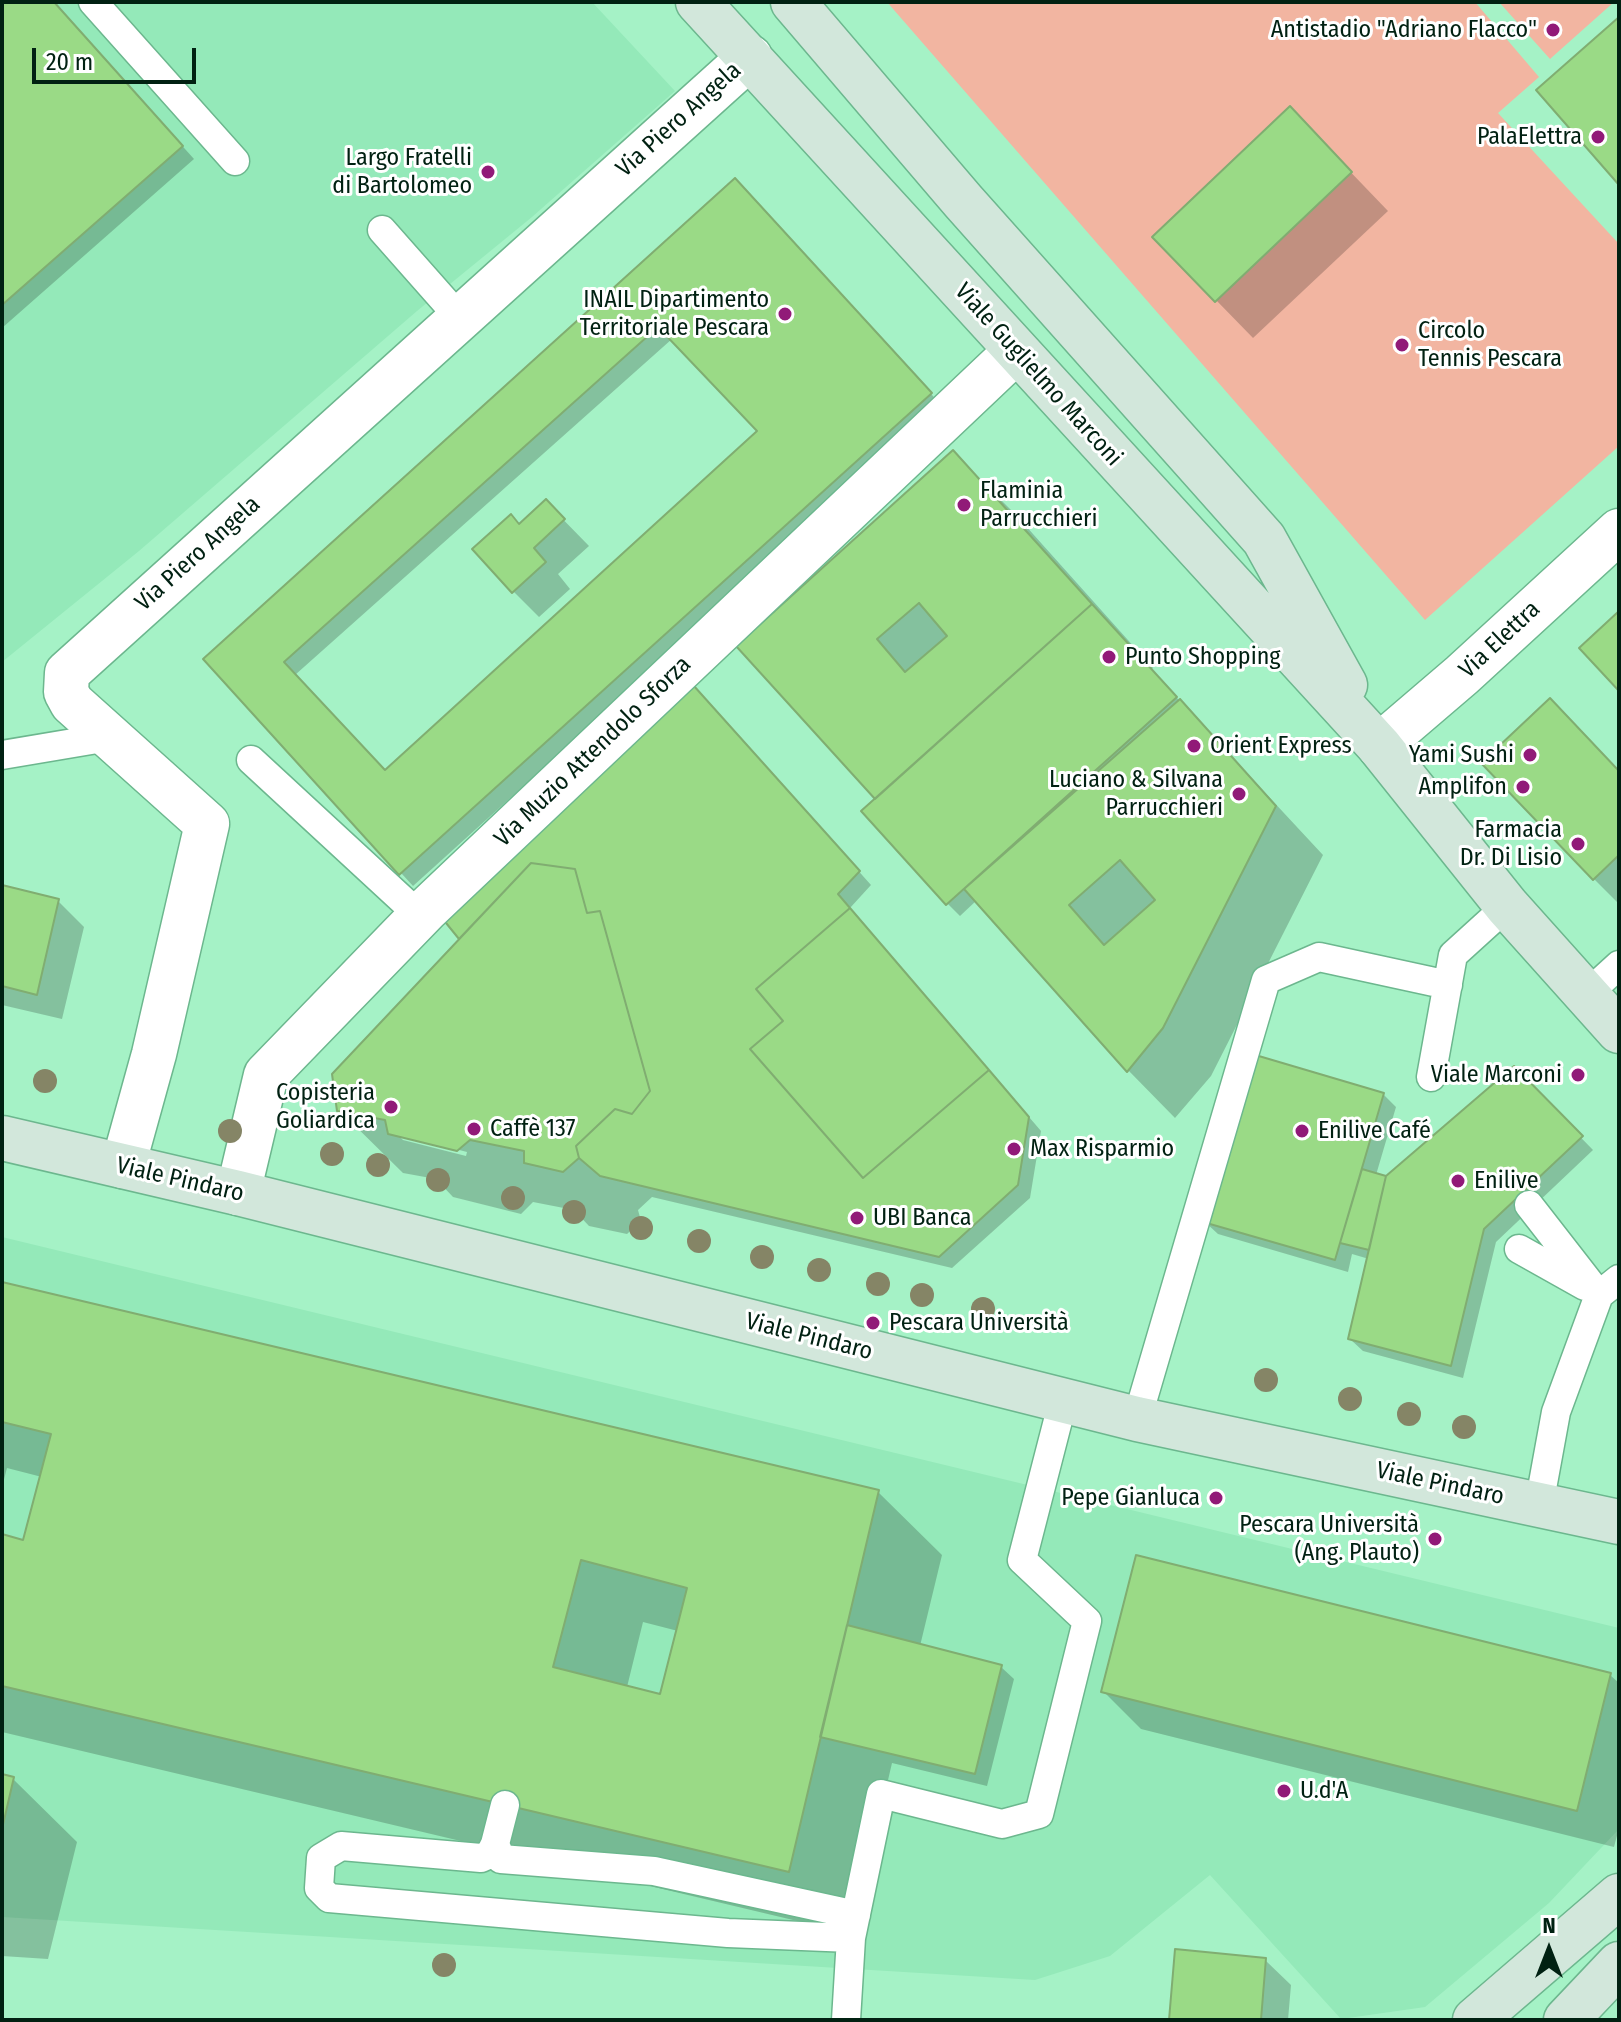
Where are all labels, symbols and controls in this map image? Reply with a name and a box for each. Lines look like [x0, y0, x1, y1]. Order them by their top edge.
place label: Antistadio "Adriano Flacco" [1271, 16, 1537, 44]
marker: Antistadio "Adriano Flacco" [1544, 21, 1562, 39]
scale bar [36, 32, 200, 82]
text: 20 m [46, 48, 93, 76]
street label: Via Piero Angela [611, 56, 747, 184]
place label: PalaElettra [1477, 123, 1582, 151]
marker: PalaElettra [1589, 128, 1607, 146]
place label: Largo Fratelli di Bartolomeo [332, 144, 472, 200]
marker: Largo Fratelli di Bartolomeo [479, 163, 497, 181]
street label: Viale Guglielmo Marconi [948, 278, 1128, 472]
place label: INAIL Dipartimento Territoriale Pescara [580, 286, 769, 342]
marker: INAIL Dipartimento Territoriale Pescara [776, 305, 794, 323]
place label: Circolo Tennis Pescara [1418, 317, 1562, 373]
marker: Circolo Tennis Pescara [1393, 336, 1411, 354]
place label: Flaminia Parrucchieri [980, 477, 1097, 533]
street label: Via Piero Angela [130, 490, 266, 618]
marker: Flaminia Parrucchieri [955, 496, 973, 514]
street label: Via Elettra [1454, 595, 1546, 685]
place label: Punto Shopping [1125, 643, 1281, 671]
marker: Punto Shopping [1100, 648, 1118, 666]
street label: Via Muzio Attendolo Sforza [489, 651, 697, 853]
place label: Orient Express [1210, 732, 1352, 760]
marker: Orient Express [1185, 737, 1203, 755]
place label: Yami Sushi [1409, 741, 1514, 769]
marker: Yami Sushi [1521, 746, 1539, 764]
place label: Luciano & Silvana Parrucchieri [1049, 766, 1223, 822]
place label: Amplifon [1418, 773, 1507, 801]
marker: Amplifon [1514, 778, 1532, 796]
marker: Luciano & Silvana Parrucchieri [1230, 785, 1248, 803]
place label: Farmacia Dr. Di Lisio [1460, 816, 1562, 872]
marker: Farmacia Dr. Di Lisio [1569, 835, 1587, 853]
place label: Viale Marconi [1431, 1061, 1562, 1089]
marker: Viale Marconi [1569, 1066, 1587, 1084]
place label: Copisteria Goliardica [276, 1079, 375, 1135]
marker: Copisteria Goliardica [382, 1098, 400, 1116]
place label: Caffè 137 [490, 1115, 575, 1143]
place label: Enilive Café [1318, 1117, 1431, 1145]
marker: Caffè 137 [465, 1120, 483, 1138]
marker: Enilive Café [1293, 1122, 1311, 1140]
place label: Max Risparmio [1030, 1135, 1174, 1163]
marker: Max Risparmio [1005, 1140, 1023, 1158]
street label: Viale Pindaro [114, 1151, 246, 1209]
place label: Enilive [1474, 1167, 1539, 1195]
marker: Enilive [1449, 1172, 1467, 1190]
place label: UBI Banca [873, 1204, 971, 1232]
marker: UBI Banca [848, 1209, 866, 1227]
street label: Viale Pindaro [743, 1307, 875, 1367]
place label: Pescara Università [889, 1309, 1069, 1337]
marker: Pescara Università [864, 1314, 882, 1332]
street label: Viale Pindaro [1374, 1456, 1506, 1512]
place label: Pepe Gianluca [1061, 1484, 1200, 1512]
marker: Pepe Gianluca [1207, 1489, 1225, 1507]
place label: Pescara Università (Ang. Plauto) [1239, 1511, 1419, 1567]
marker: Pescara Università (Ang. Plauto) [1426, 1530, 1444, 1548]
place label: U.d'A [1300, 1777, 1348, 1805]
marker: U.d'A [1275, 1782, 1293, 1800]
north arrow [1509, 1910, 1589, 1990]
text: N [1542, 1912, 1556, 1939]

